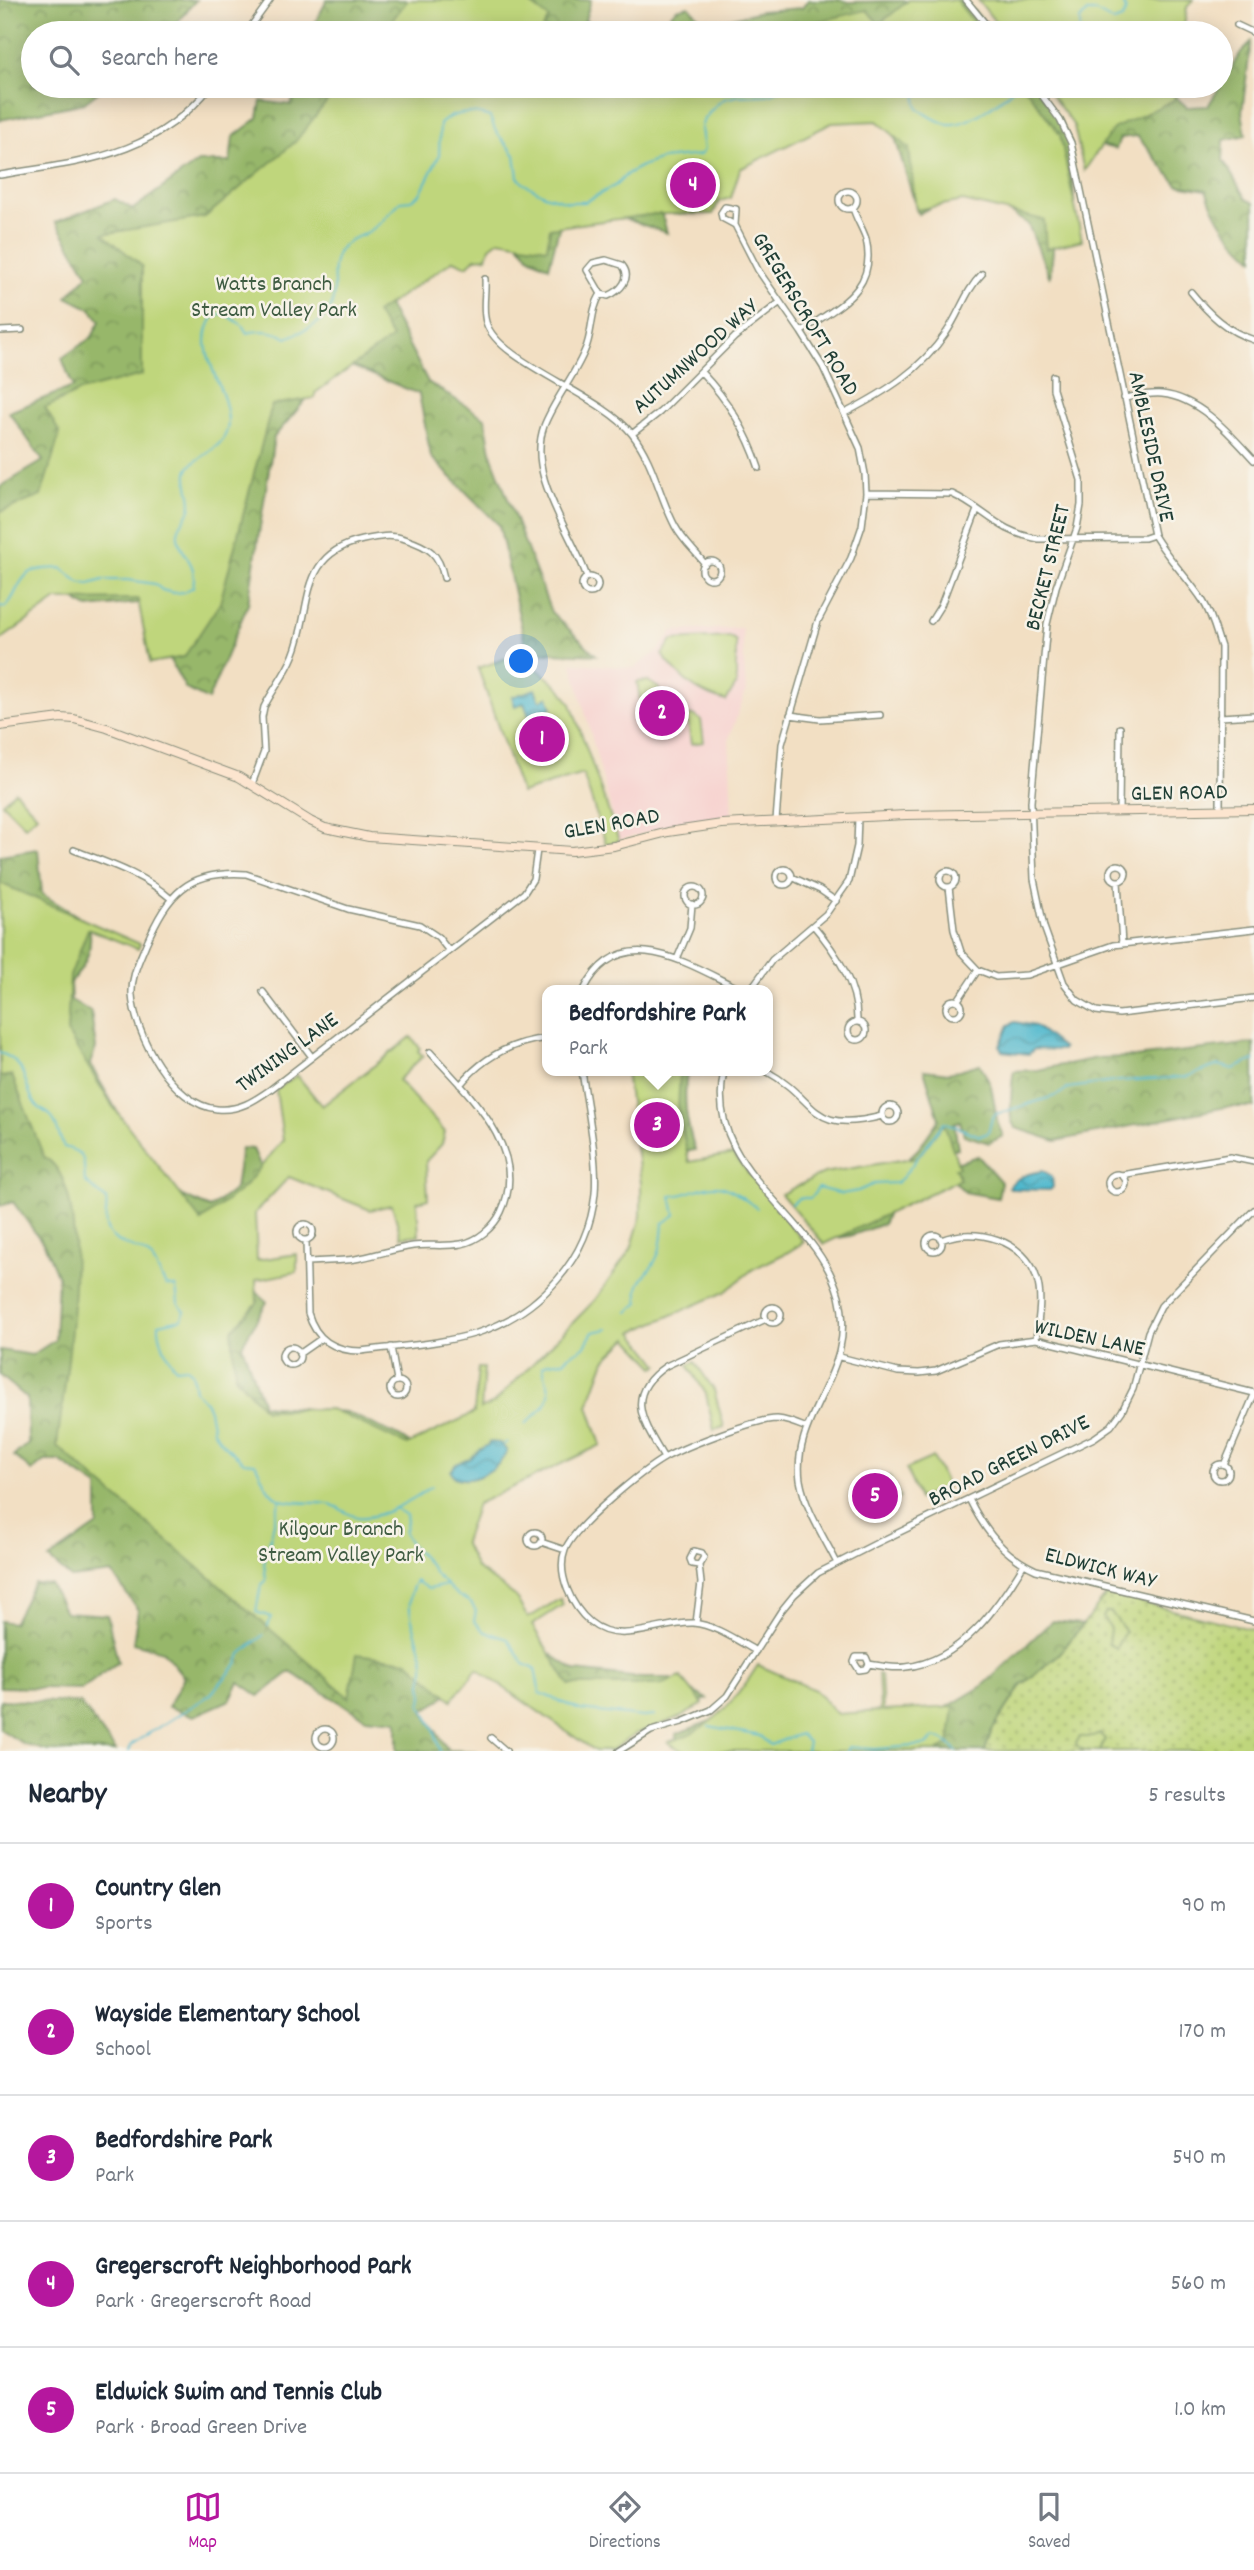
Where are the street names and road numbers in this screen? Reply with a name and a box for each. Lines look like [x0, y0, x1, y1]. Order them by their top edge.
street label: GREGERSCROFT ROAD [742, 227, 866, 403]
street label: AUTUMNWOOD WAY [626, 292, 767, 423]
street label: AMBLESIDE DRIVE [1117, 368, 1182, 526]
street label: BECKET STREET [1018, 501, 1081, 634]
street label: GLEN ROAD [1130, 777, 1228, 812]
street label: GLEN ROAD [561, 801, 662, 850]
street label: TWINING LANE [230, 1005, 347, 1102]
street label: WILDEN LANE [1031, 1312, 1148, 1367]
street label: BROAD GREEN DRIVE [923, 1407, 1096, 1517]
street label: ELDWICK WAY [1041, 1540, 1160, 1599]

